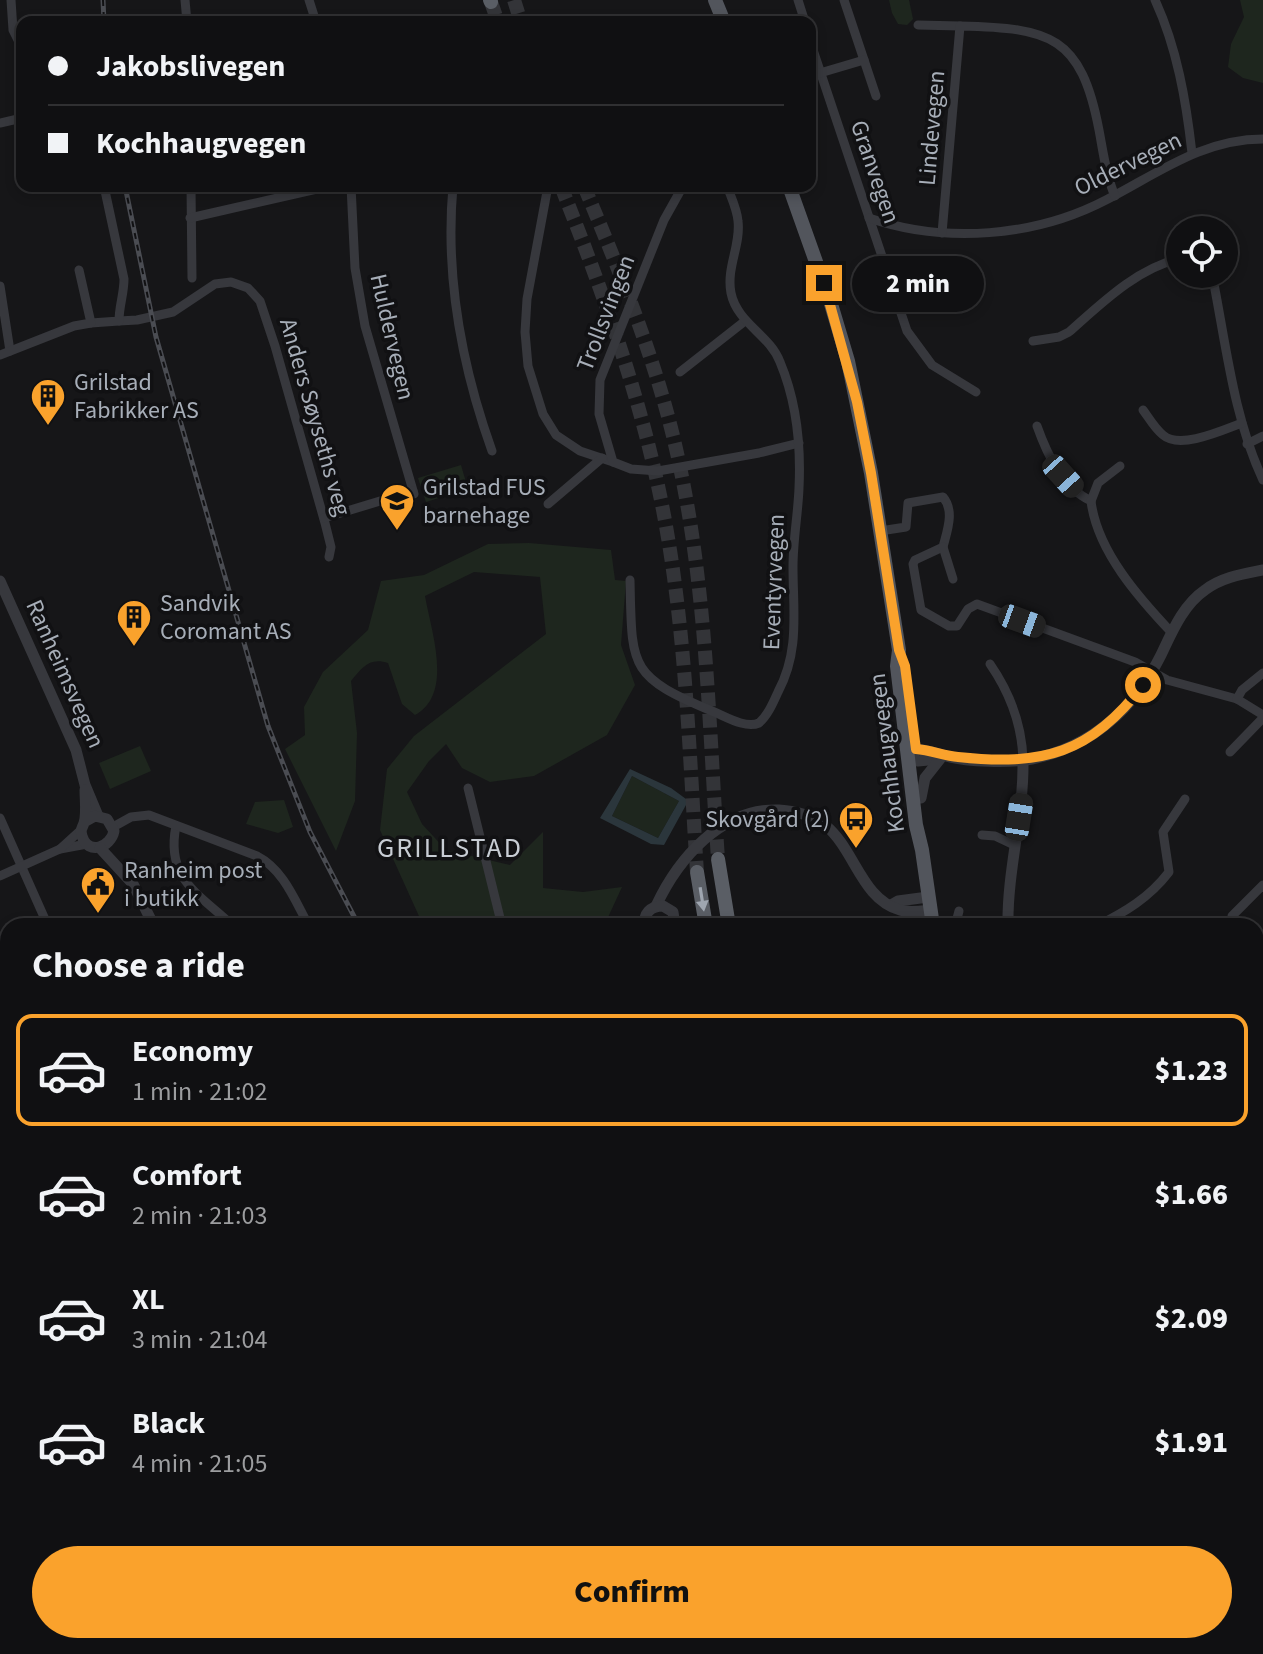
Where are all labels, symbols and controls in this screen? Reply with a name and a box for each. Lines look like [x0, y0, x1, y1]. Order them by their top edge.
text: Jakobslivegen [96, 45, 285, 88]
street label: Lindevegen [910, 69, 954, 187]
street label: Granvegen [841, 116, 909, 228]
text: Kochhaugvegen [96, 122, 306, 165]
street label: Oldervegen [1068, 123, 1188, 205]
map controls [1166, 216, 1238, 288]
button: locate [1166, 216, 1238, 288]
street label: Trollsvingen [568, 250, 644, 376]
callout: 2 min [852, 255, 984, 311]
route end [806, 265, 842, 301]
text: 2 min [886, 265, 950, 302]
street label: Huldervegen [360, 270, 424, 404]
street label: Anders Søyseths veg [270, 314, 360, 520]
place label: Grilstad Fabrikker AS [74, 365, 199, 428]
building icon: Grilstad Fabrikker AS [29, 377, 67, 427]
car [1038, 450, 1088, 502]
place label: Grilstad FUS barnehage [423, 470, 545, 533]
school or university icon: Grilstad FUS barnehage [378, 482, 416, 532]
street label: Eventyrvegen [754, 513, 794, 651]
place label: Sandvik Coromant AS [160, 586, 292, 649]
street label: Ranheimsvegen [17, 594, 113, 754]
building icon: Sandvik Coromant AS [115, 598, 153, 648]
car [995, 602, 1049, 640]
route start [1125, 667, 1161, 703]
street label: Kochhaugvegen [860, 671, 914, 835]
car [1003, 791, 1035, 843]
bus stop icon: Skovgård (2) [837, 800, 875, 850]
place label: Skovgård (2) [705, 802, 830, 837]
district label: GRILLSTAD [377, 828, 523, 868]
place label: Ranheim post i butikk [124, 853, 262, 916]
public building icon: Ranheim post i butikk [79, 865, 117, 915]
one-way arrow [696, 887, 709, 912]
text: Choose a ride [32, 940, 245, 991]
text: Economy [132, 1030, 253, 1073]
icon: car [36, 1034, 108, 1106]
text: $1.23 [1155, 1049, 1228, 1092]
text: 1 min · 21:02 [132, 1073, 267, 1110]
text: Comfort [132, 1154, 242, 1197]
icon: car [36, 1158, 108, 1230]
text: $1.66 [1155, 1173, 1228, 1216]
text: 2 min · 21:03 [132, 1197, 267, 1234]
text: XL [132, 1278, 165, 1321]
icon: car [36, 1282, 108, 1354]
text: $2.09 [1155, 1297, 1228, 1340]
text: 3 min · 21:04 [132, 1321, 267, 1358]
text: Black [132, 1402, 205, 1445]
icon: car [36, 1406, 108, 1478]
text: $1.91 [1155, 1421, 1228, 1464]
text: 4 min · 21:05 [132, 1445, 267, 1482]
button: Confirm [32, 1546, 1232, 1638]

